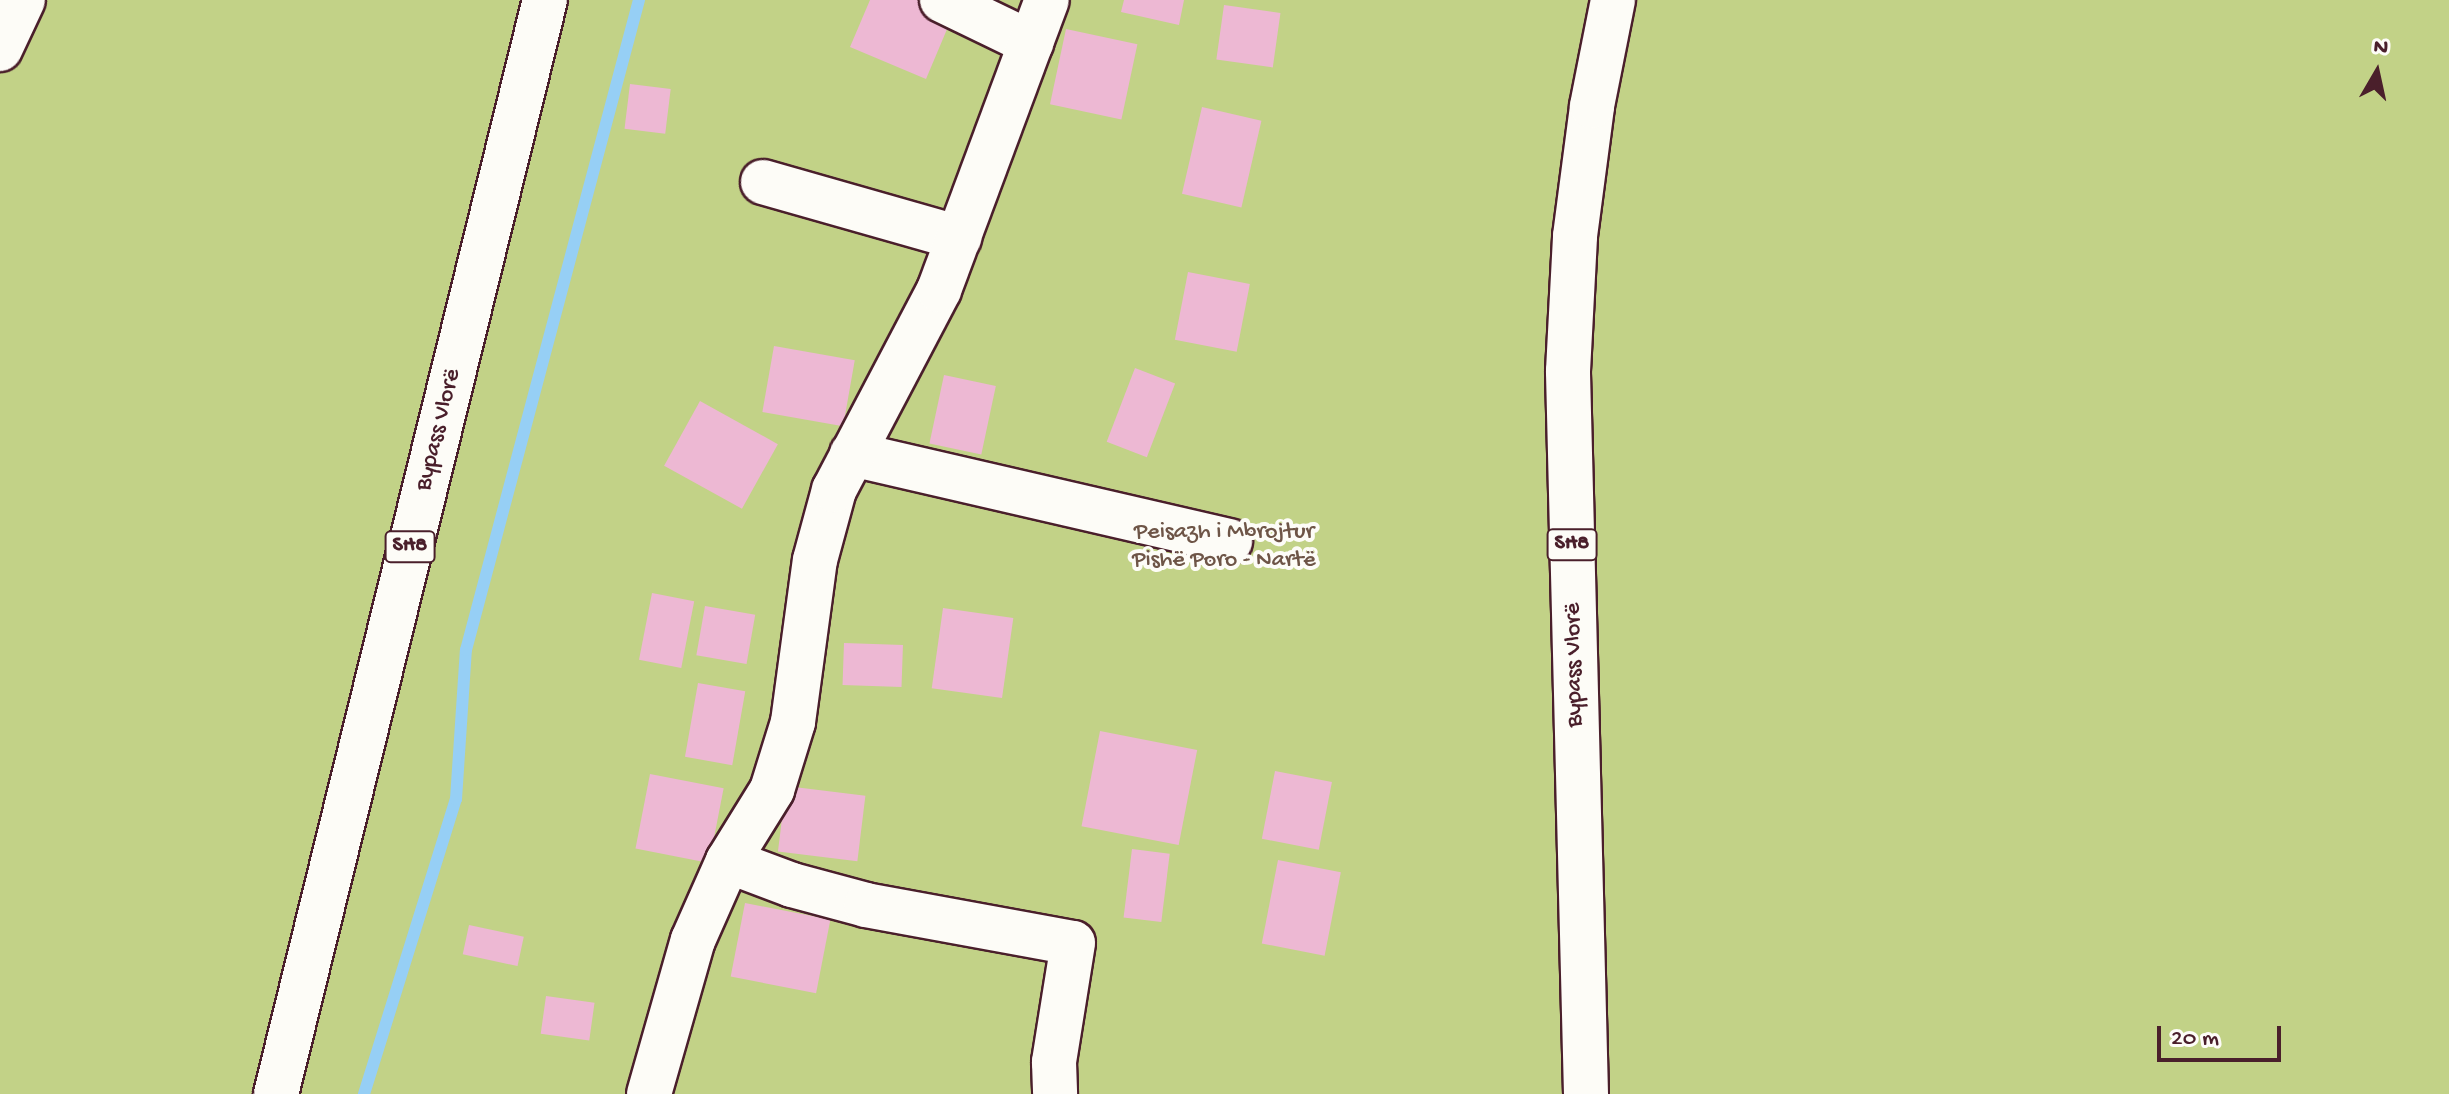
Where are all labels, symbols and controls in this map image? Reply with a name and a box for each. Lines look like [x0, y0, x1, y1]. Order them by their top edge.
north arrow [2337, 32, 2417, 112]
text: N [2372, 34, 2390, 62]
street label: Bypass Vlorë [410, 366, 468, 494]
park label: Peisazh i Mbrojtur Pishë Poro - Nartë [1132, 519, 1316, 575]
road number: SH8 [1546, 527, 1598, 563]
road number: SH8 [384, 529, 436, 565]
street label: Bypass Vlorë [1560, 602, 1590, 728]
scale bar [2161, 1010, 2285, 1060]
text: 20 m [2171, 1025, 2219, 1054]

